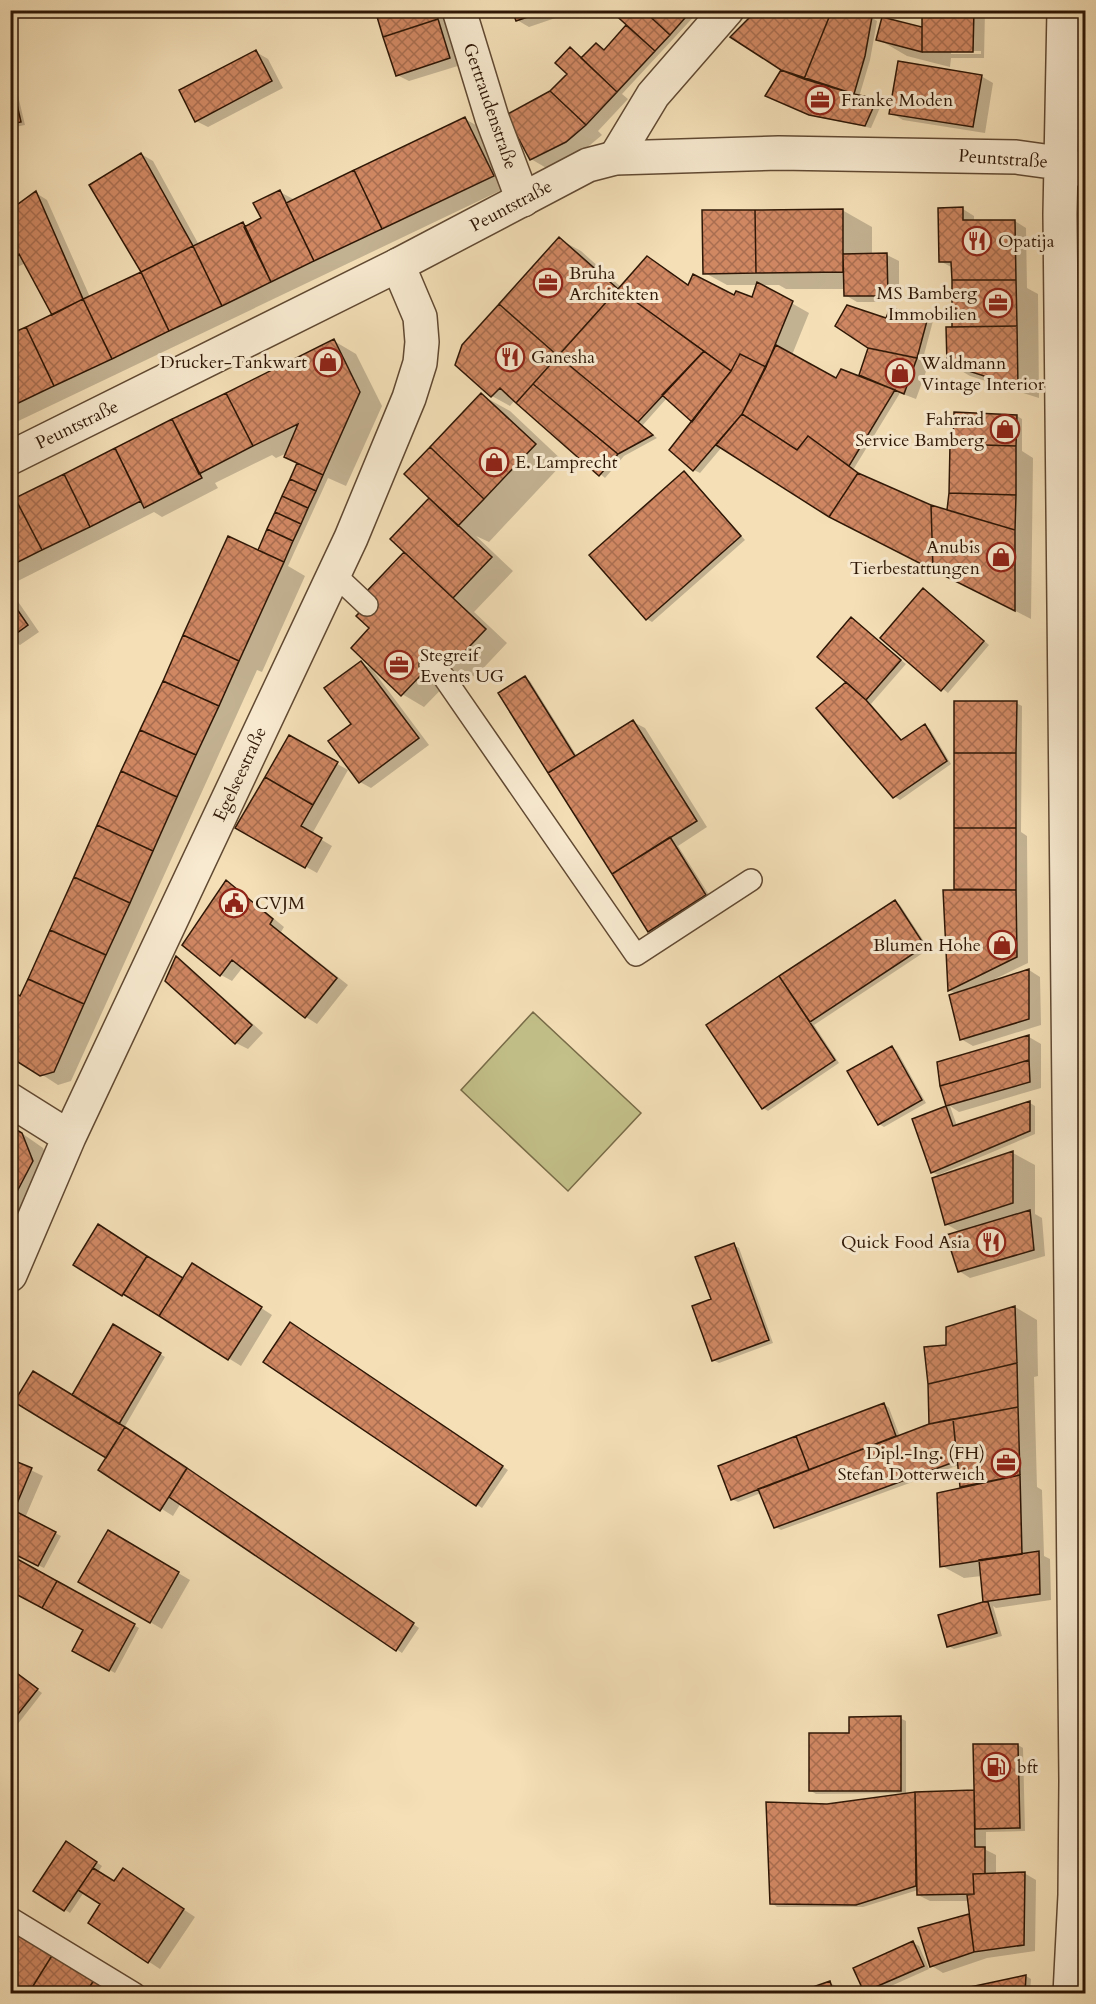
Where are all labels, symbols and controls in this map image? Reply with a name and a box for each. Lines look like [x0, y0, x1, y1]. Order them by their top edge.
street label: Gertraudenstraße [457, 40, 523, 172]
office icon: Franke Moden [804, 84, 836, 116]
place label: Franke Moden [841, 88, 954, 113]
street label: Peuntstraße [957, 143, 1049, 175]
street label: Peuntstraße [466, 174, 556, 238]
restaurant icon: Opatija [961, 225, 993, 257]
place label: Opatija [998, 229, 1055, 254]
place label: Bruha Architekten [569, 261, 660, 307]
office icon: Bruha Architekten [532, 267, 564, 299]
place label: MS Bamberg Immobilien [876, 281, 978, 327]
office icon: MS Bamberg Immobilien [982, 287, 1014, 319]
restaurant icon: Ganesha [494, 341, 526, 373]
place label: Ganesha [531, 345, 595, 370]
shop icon: Drucker-Tankwart [312, 346, 344, 378]
place label: Drucker-Tankwart [160, 350, 307, 375]
place label: Waldmann Vintage Interior [920, 351, 1045, 397]
shop icon: Waldmann Vintage Interior [884, 357, 916, 389]
street label: Peuntstraße [31, 394, 123, 456]
place label: Fahrrad Service Bamberg [855, 407, 985, 453]
shop icon: Fahrrad Service Bamberg [989, 413, 1021, 445]
shop icon: E. Lamprecht [478, 446, 510, 478]
place label: E. Lamprecht [515, 450, 618, 475]
place label: Anubis Tierbestattungen [850, 535, 981, 581]
shop icon: Anubis Tierbestattungen [985, 541, 1017, 573]
place label: Stegreif Events UG [420, 643, 504, 689]
office icon: Stegreif Events UG [383, 649, 415, 681]
street label: Egelseestraße [207, 723, 273, 825]
public building icon: CVJM [218, 887, 250, 919]
place label: CVJM [255, 891, 305, 916]
shop icon: Blumen Hohe [986, 929, 1018, 961]
place label: Blumen Hohe [873, 933, 981, 958]
restaurant icon: Quick Food Asia [975, 1226, 1007, 1258]
place label: Quick Food Asia [841, 1230, 970, 1255]
place label: Dipl.-Ing. (FH) Stefan Dotterweich [838, 1441, 985, 1487]
office icon: Dipl.-Ing. (FH) Stefan Dotterweich [990, 1447, 1022, 1479]
fuel station icon: bft [980, 1751, 1012, 1783]
place label: bft [1017, 1755, 1038, 1780]

